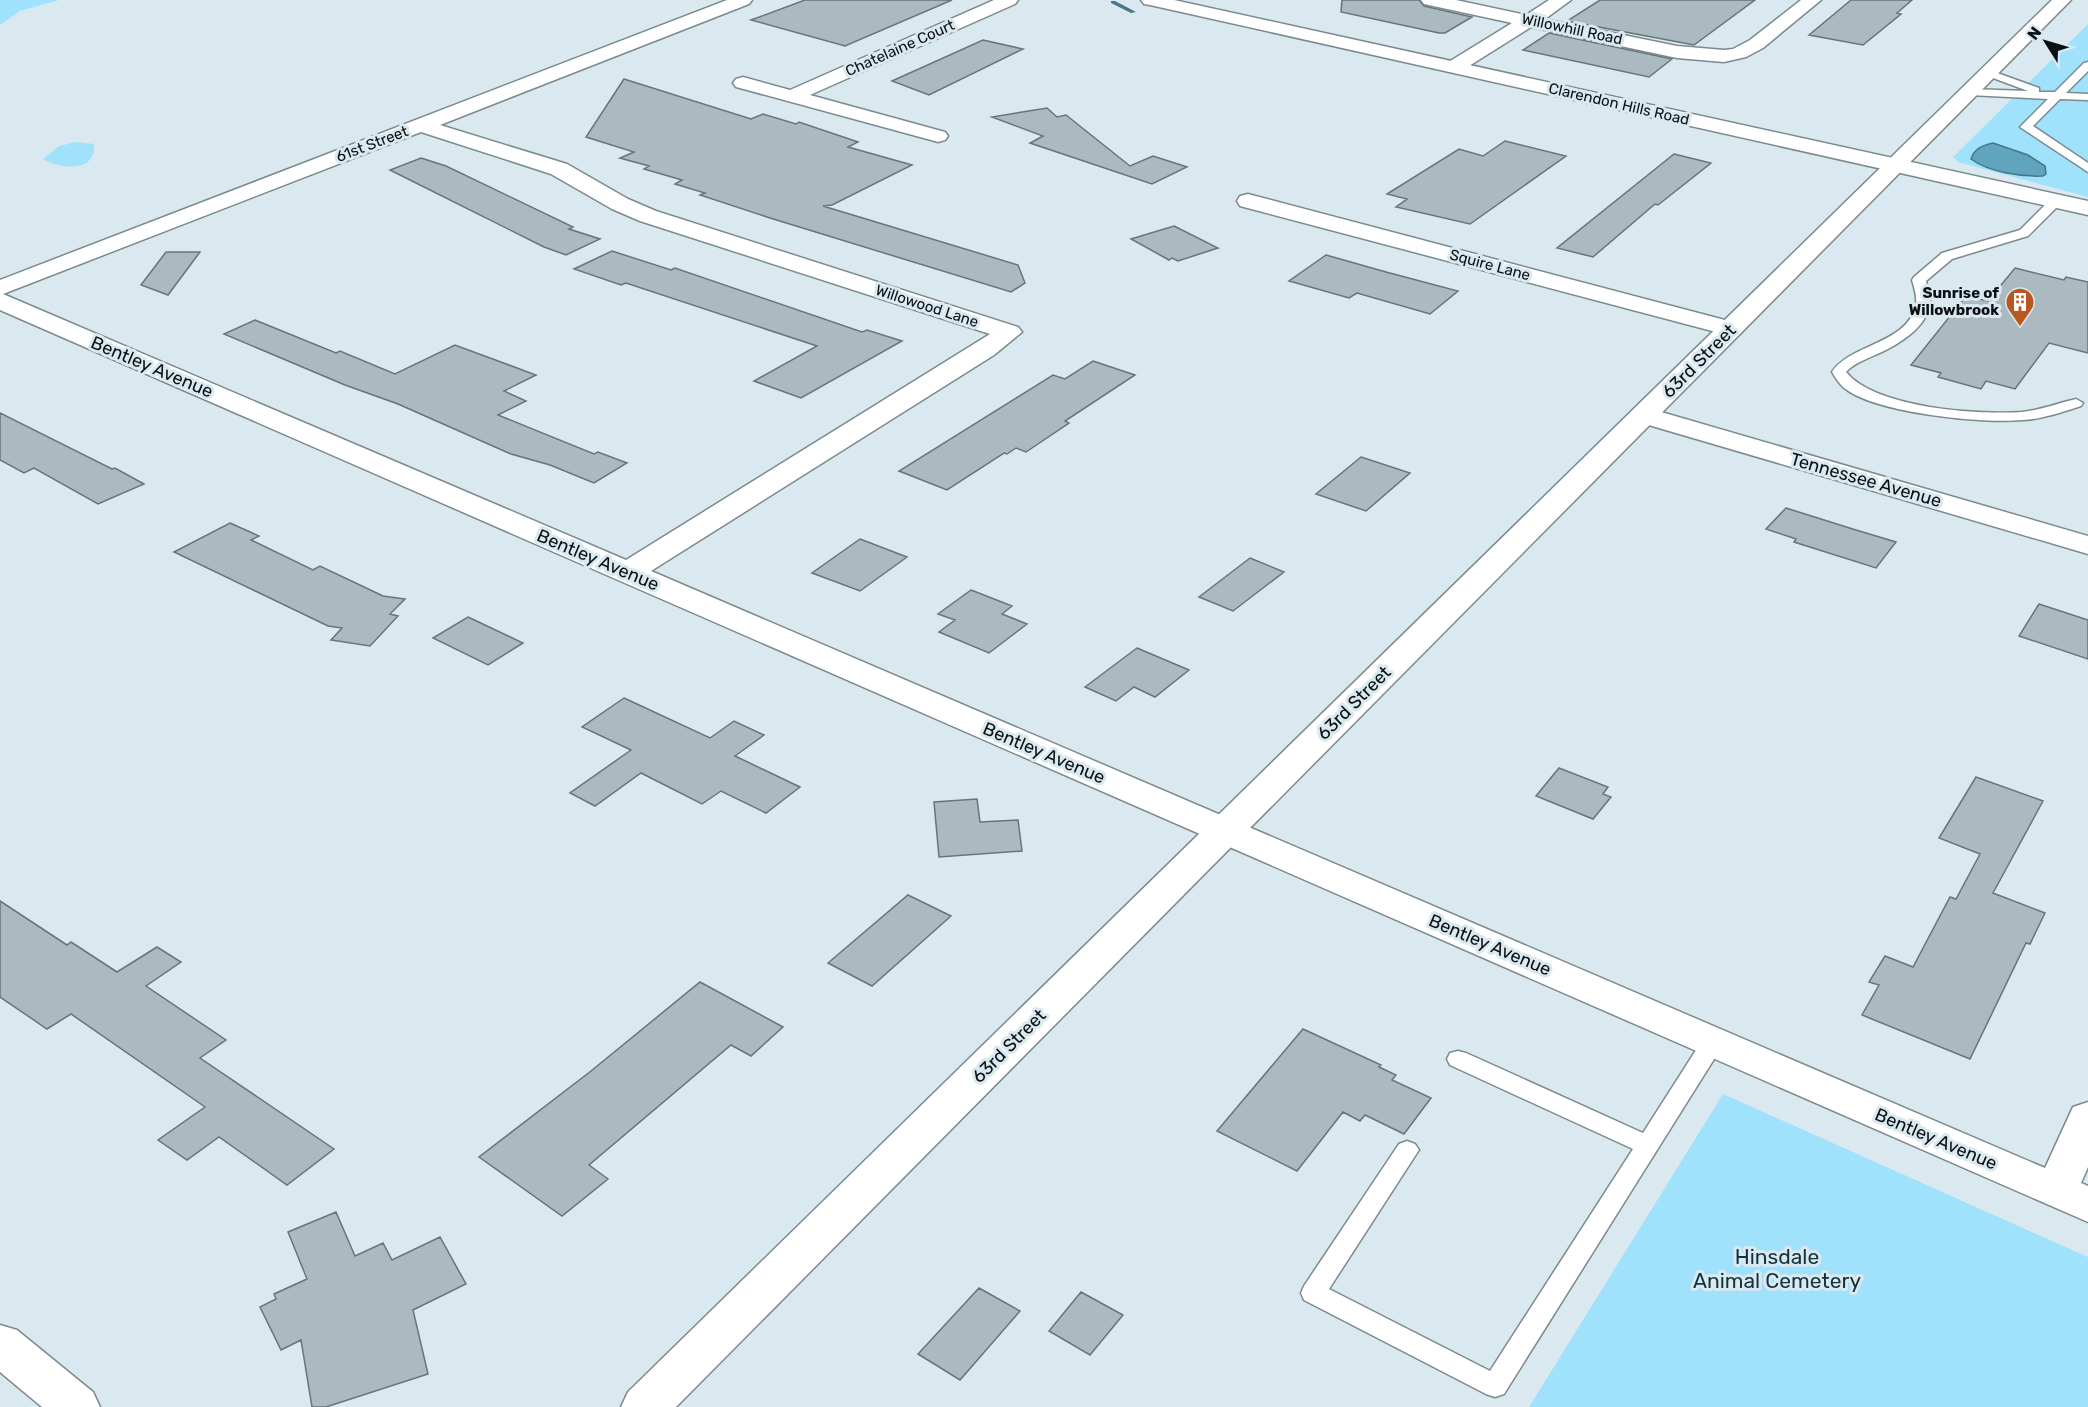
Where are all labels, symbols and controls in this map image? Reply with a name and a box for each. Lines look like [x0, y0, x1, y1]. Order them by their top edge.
street label: Willowhill Road [1520, 10, 1624, 48]
north arrow [2016, 12, 2076, 72]
street label: Chatelaine Court [843, 16, 957, 80]
text: N [2023, 23, 2045, 44]
street label: Clarendon Hills Road [1547, 79, 1691, 129]
street label: 61st Street [333, 122, 411, 166]
street label: Squire Lane [1448, 246, 1532, 284]
street label: Willowood Lane [873, 281, 981, 331]
place label: Sunrise of Willowbrook [1909, 284, 1999, 319]
building icon: Sunrise of Willowbrook [2004, 286, 2036, 328]
street label: 63rd Street [1657, 319, 1741, 403]
street label: Bentley Avenue [88, 331, 216, 403]
street label: Tennessee Avenue [1788, 448, 1944, 512]
street label: Bentley Avenue [534, 524, 662, 596]
street label: 63rd Street [1312, 661, 1396, 745]
street label: Bentley Avenue [980, 717, 1108, 789]
street label: Bentley Avenue [1426, 909, 1554, 981]
street label: 63rd Street [967, 1004, 1051, 1088]
street label: Bentley Avenue [1872, 1103, 2000, 1175]
park label: Hinsdale Animal Cemetery [1693, 1244, 1861, 1293]

